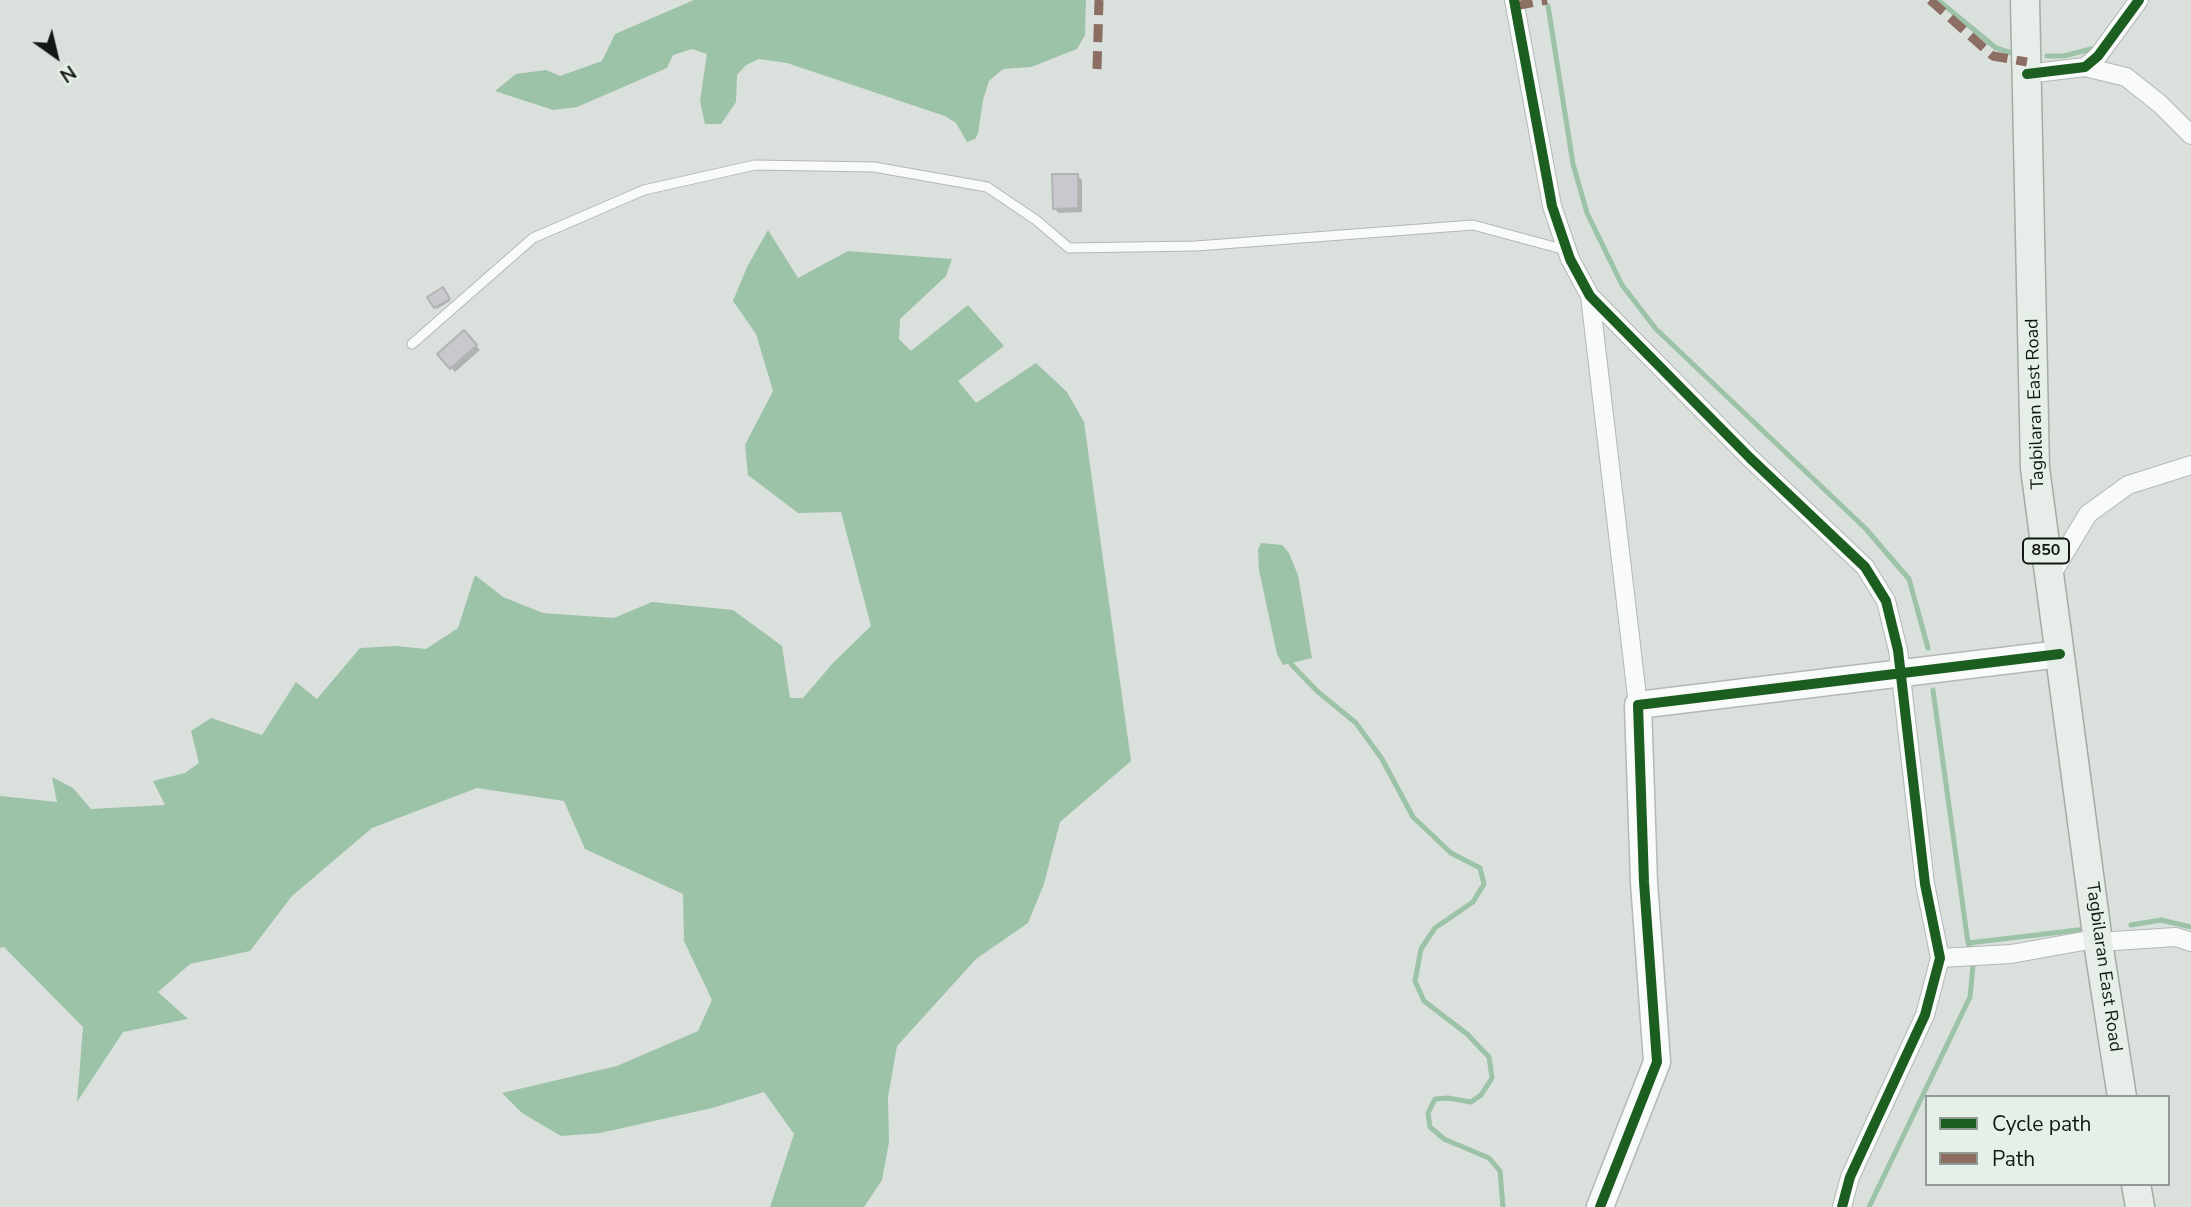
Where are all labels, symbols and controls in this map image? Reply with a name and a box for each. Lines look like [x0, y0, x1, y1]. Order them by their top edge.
north arrow [21, 21, 91, 91]
text: N [55, 59, 81, 88]
street label: Tagbilaran East Road [2022, 318, 2050, 490]
road number: 850 [2023, 538, 2069, 564]
street label: Tagbilaran East Road [2080, 881, 2126, 1053]
legend [1925, 1095, 2170, 1186]
text: Cycle path [1992, 1110, 2091, 1138]
text: Path [1992, 1145, 2035, 1173]

